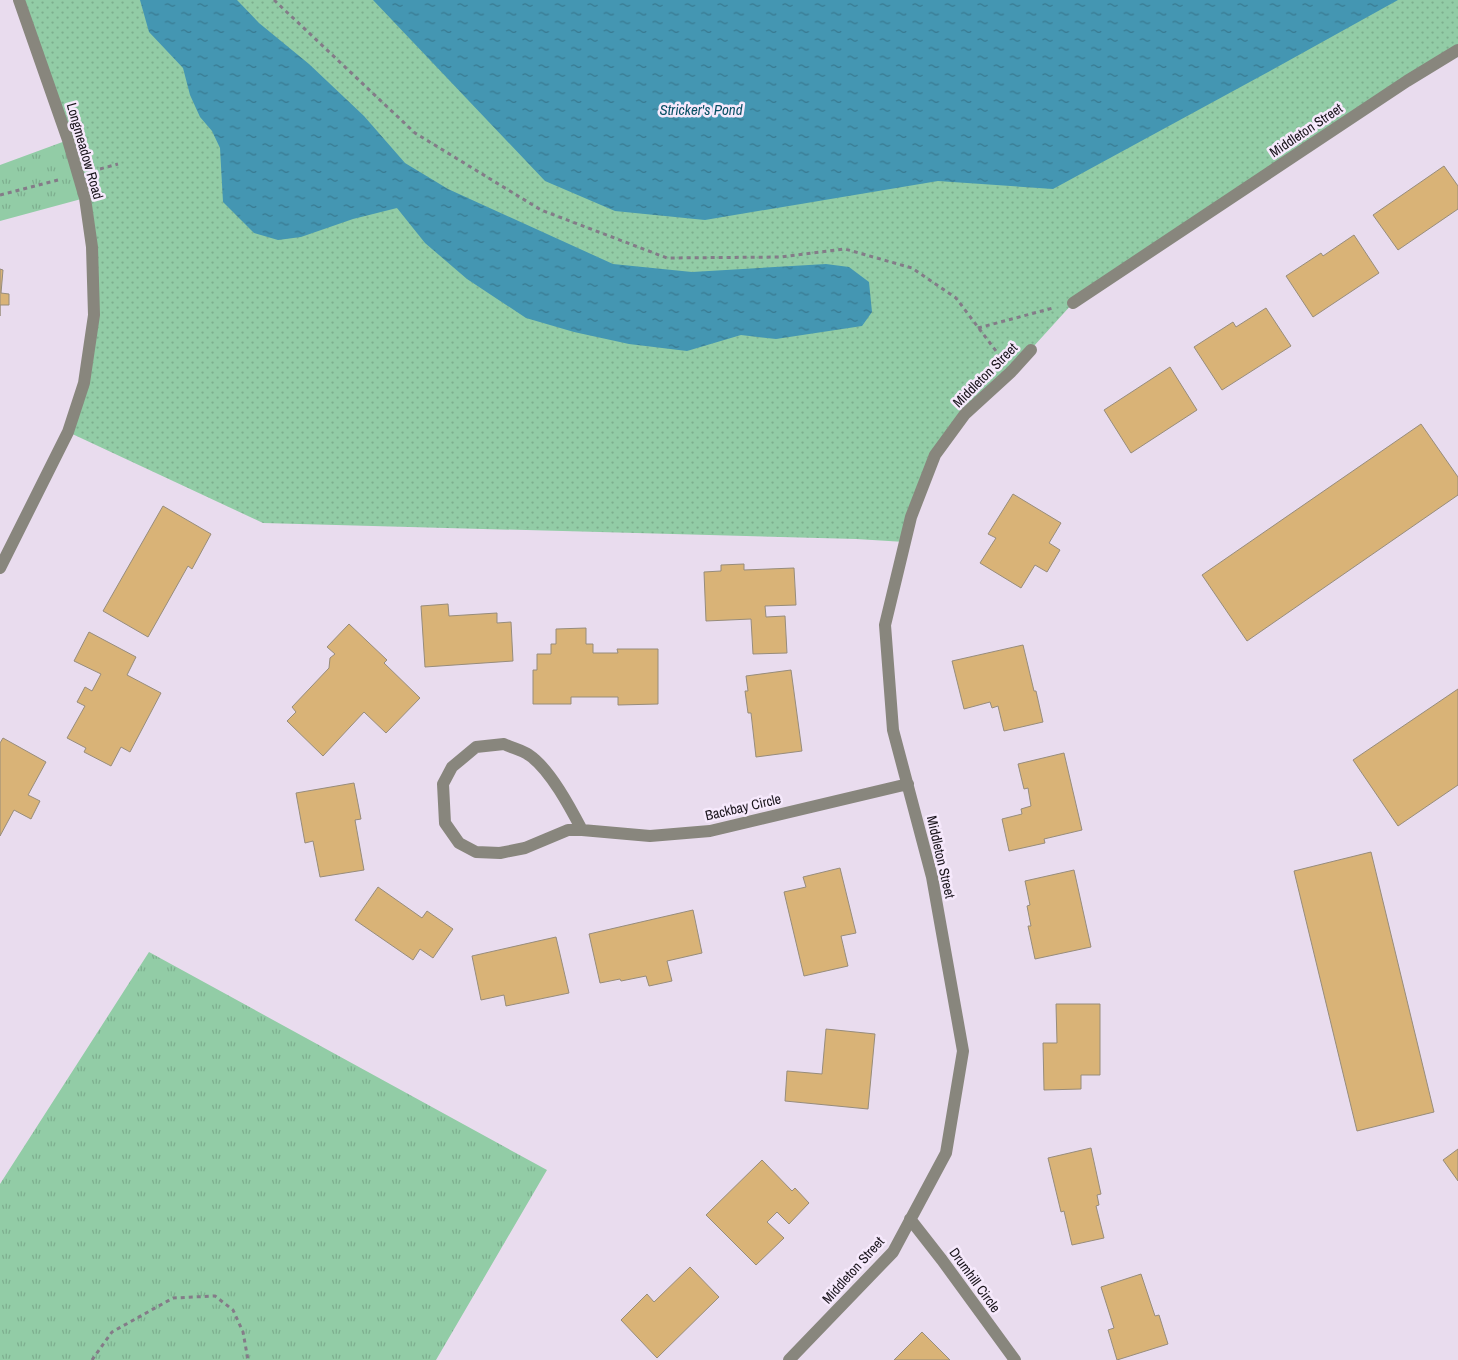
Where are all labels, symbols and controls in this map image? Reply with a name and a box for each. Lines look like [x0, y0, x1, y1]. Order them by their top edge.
water label: Stricker's Pond [659, 99, 743, 120]
street label: Middleton Street [1266, 99, 1346, 161]
street label: Longmeadow Road [63, 101, 107, 201]
street label: Middleton Street [949, 339, 1021, 411]
street label: Backbay Circle [703, 790, 783, 824]
street label: Middleton Street [923, 814, 959, 900]
street label: Middleton Street [818, 1233, 888, 1307]
street label: Drumhill Circle [945, 1244, 1005, 1316]

